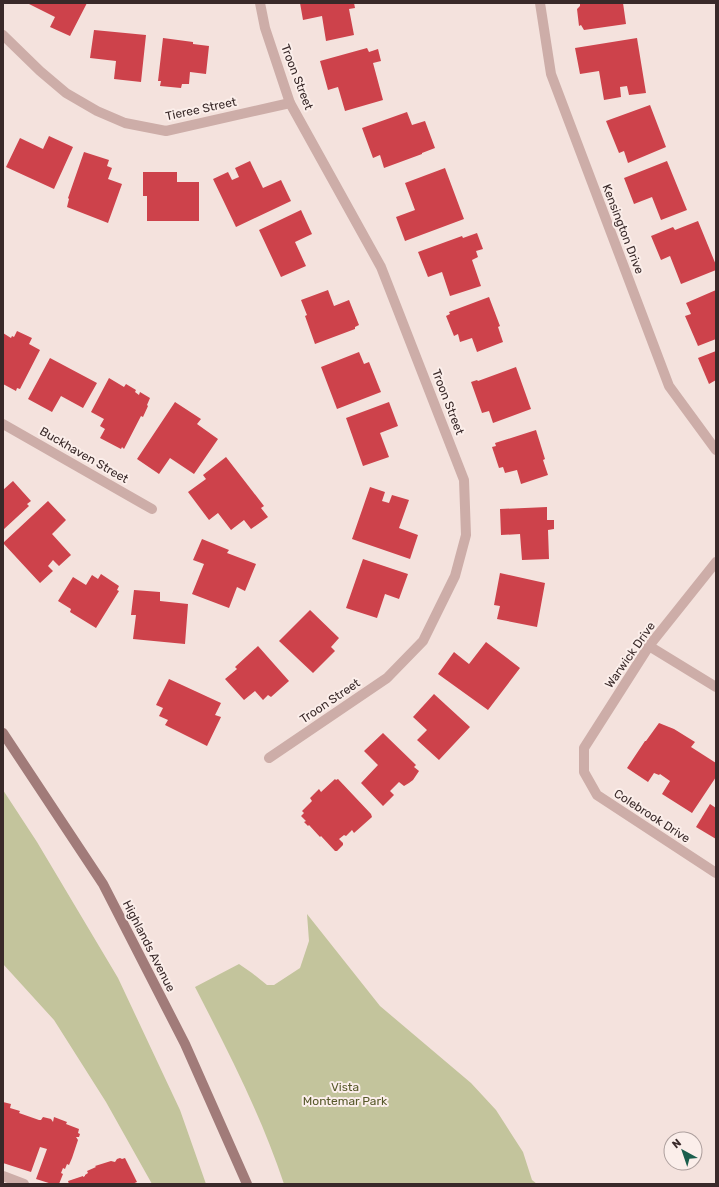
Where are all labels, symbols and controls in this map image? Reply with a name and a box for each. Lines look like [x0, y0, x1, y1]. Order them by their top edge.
street label: Troon Street [278, 42, 316, 112]
street label: Tieree Street [164, 95, 238, 123]
street label: Kensington Drive [599, 182, 647, 276]
street label: Troon Street [429, 367, 467, 437]
street label: Buckhaven Street [37, 424, 131, 486]
street label: Warwick Drive [602, 619, 658, 691]
street label: Troon Street [297, 676, 363, 726]
street label: Colebrook Drive [611, 786, 693, 846]
street label: Highlands Avenue [120, 898, 178, 994]
park label: Vista Montemar Park [303, 1080, 388, 1108]
north arrow [663, 1131, 703, 1171]
text: N [670, 1136, 684, 1151]

